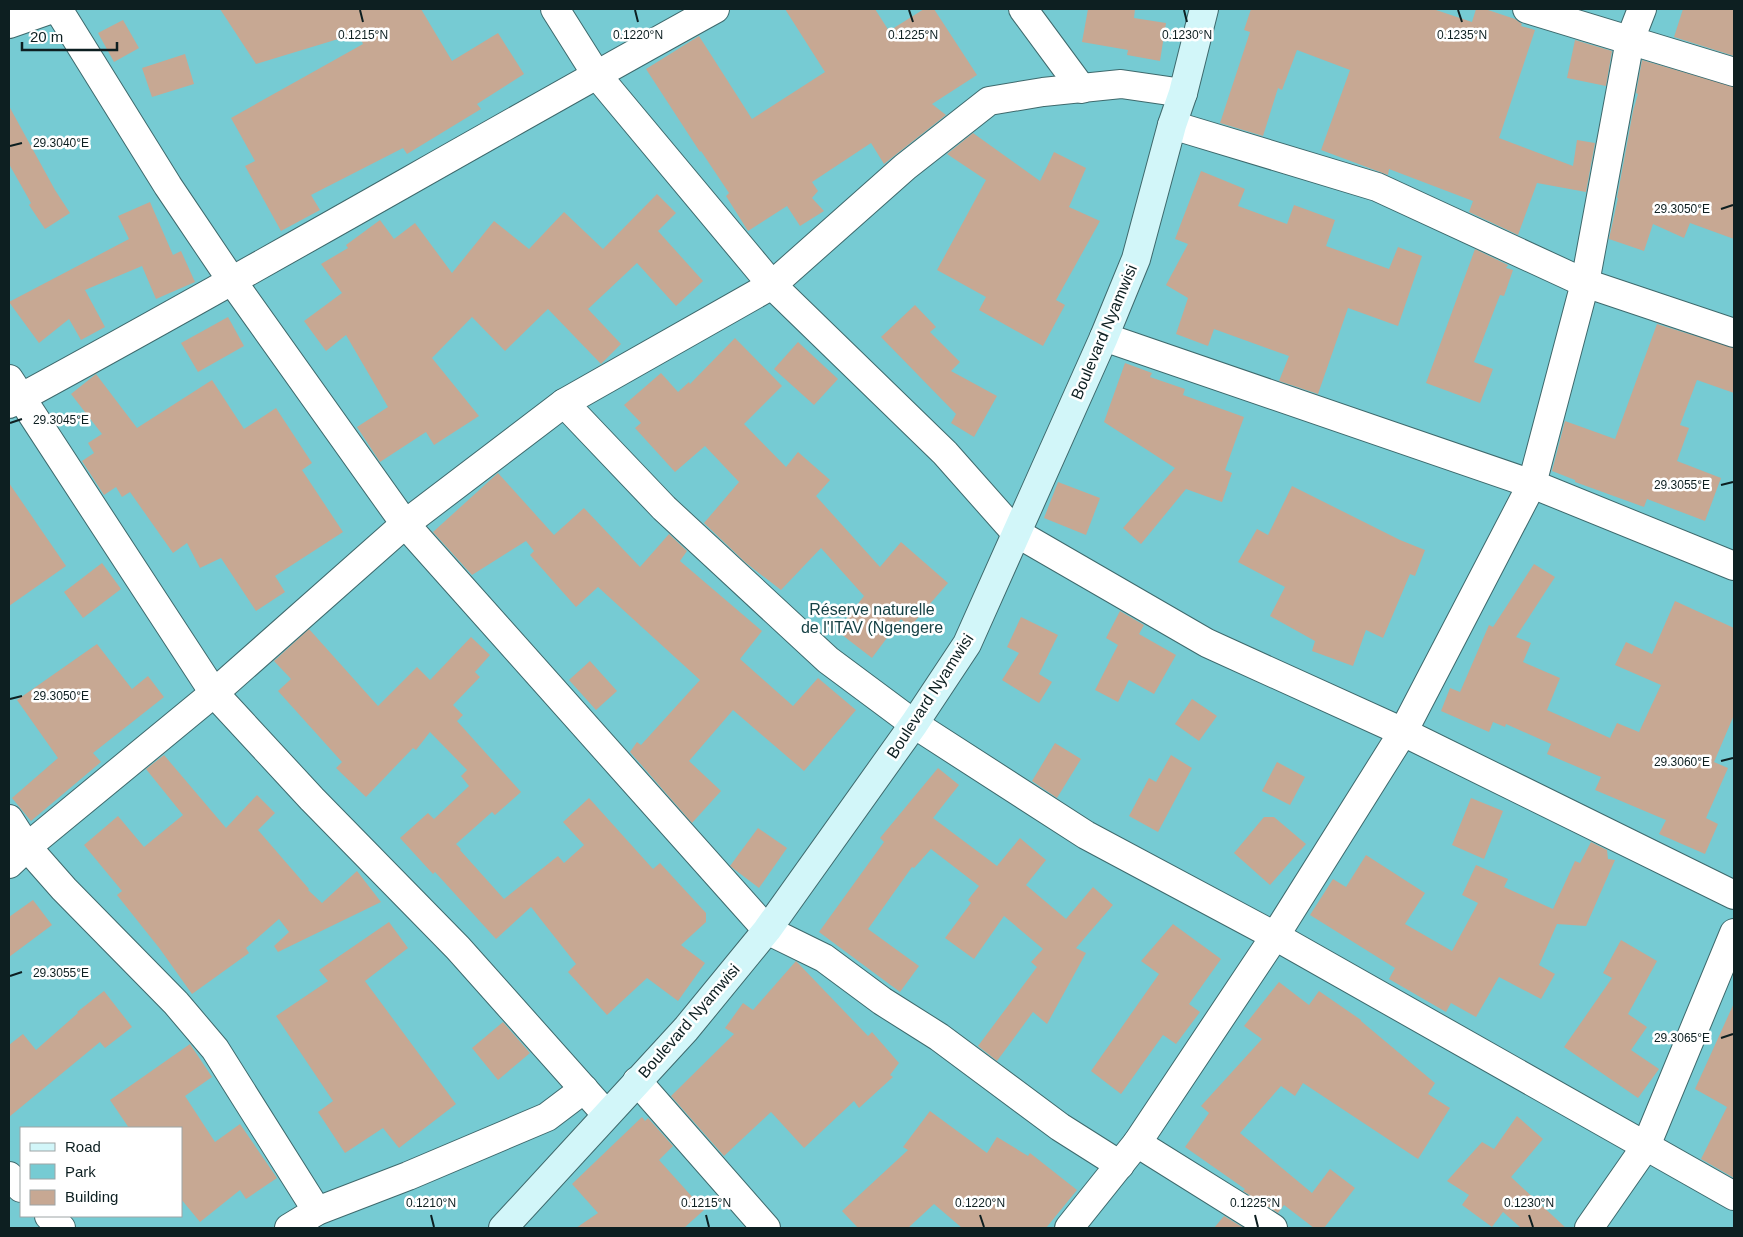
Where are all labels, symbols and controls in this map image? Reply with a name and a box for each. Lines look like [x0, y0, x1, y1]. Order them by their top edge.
scale bar [22, 20, 118, 52]
text: 20 m [30, 28, 63, 45]
text: 0.1215°N [338, 28, 388, 42]
text: 0.1220°N [613, 28, 663, 42]
text: 0.1225°N [888, 28, 938, 42]
text: 0.1230°N [1162, 28, 1212, 42]
text: 0.1235°N [1437, 28, 1487, 42]
text: 29.3040°E [33, 136, 89, 150]
text: 29.3050°E [1654, 202, 1710, 216]
street label: Boulevard Nyamwisi [1068, 262, 1140, 402]
text: 29.3045°E [33, 413, 89, 427]
text: 29.3055°E [1654, 478, 1710, 492]
park label: Réserve naturelle de l'ITAV (Ngengere [801, 601, 943, 636]
street label: Boulevard Nyamwisi [883, 631, 977, 761]
text: 29.3050°E [33, 689, 89, 703]
text: 29.3060°E [1654, 755, 1710, 769]
street label: Boulevard Nyamwisi [635, 961, 743, 1081]
text: 29.3055°E [33, 966, 89, 980]
text: 29.3065°E [1654, 1031, 1710, 1045]
legend [20, 1127, 182, 1217]
text: Road [65, 1138, 101, 1155]
text: Park [65, 1163, 96, 1180]
text: Building [65, 1188, 118, 1205]
text: 0.1210°N [406, 1196, 456, 1210]
text: 0.1215°N [681, 1196, 731, 1210]
text: 0.1220°N [955, 1196, 1005, 1210]
text: 0.1225°N [1230, 1196, 1280, 1210]
text: 0.1230°N [1504, 1196, 1554, 1210]

